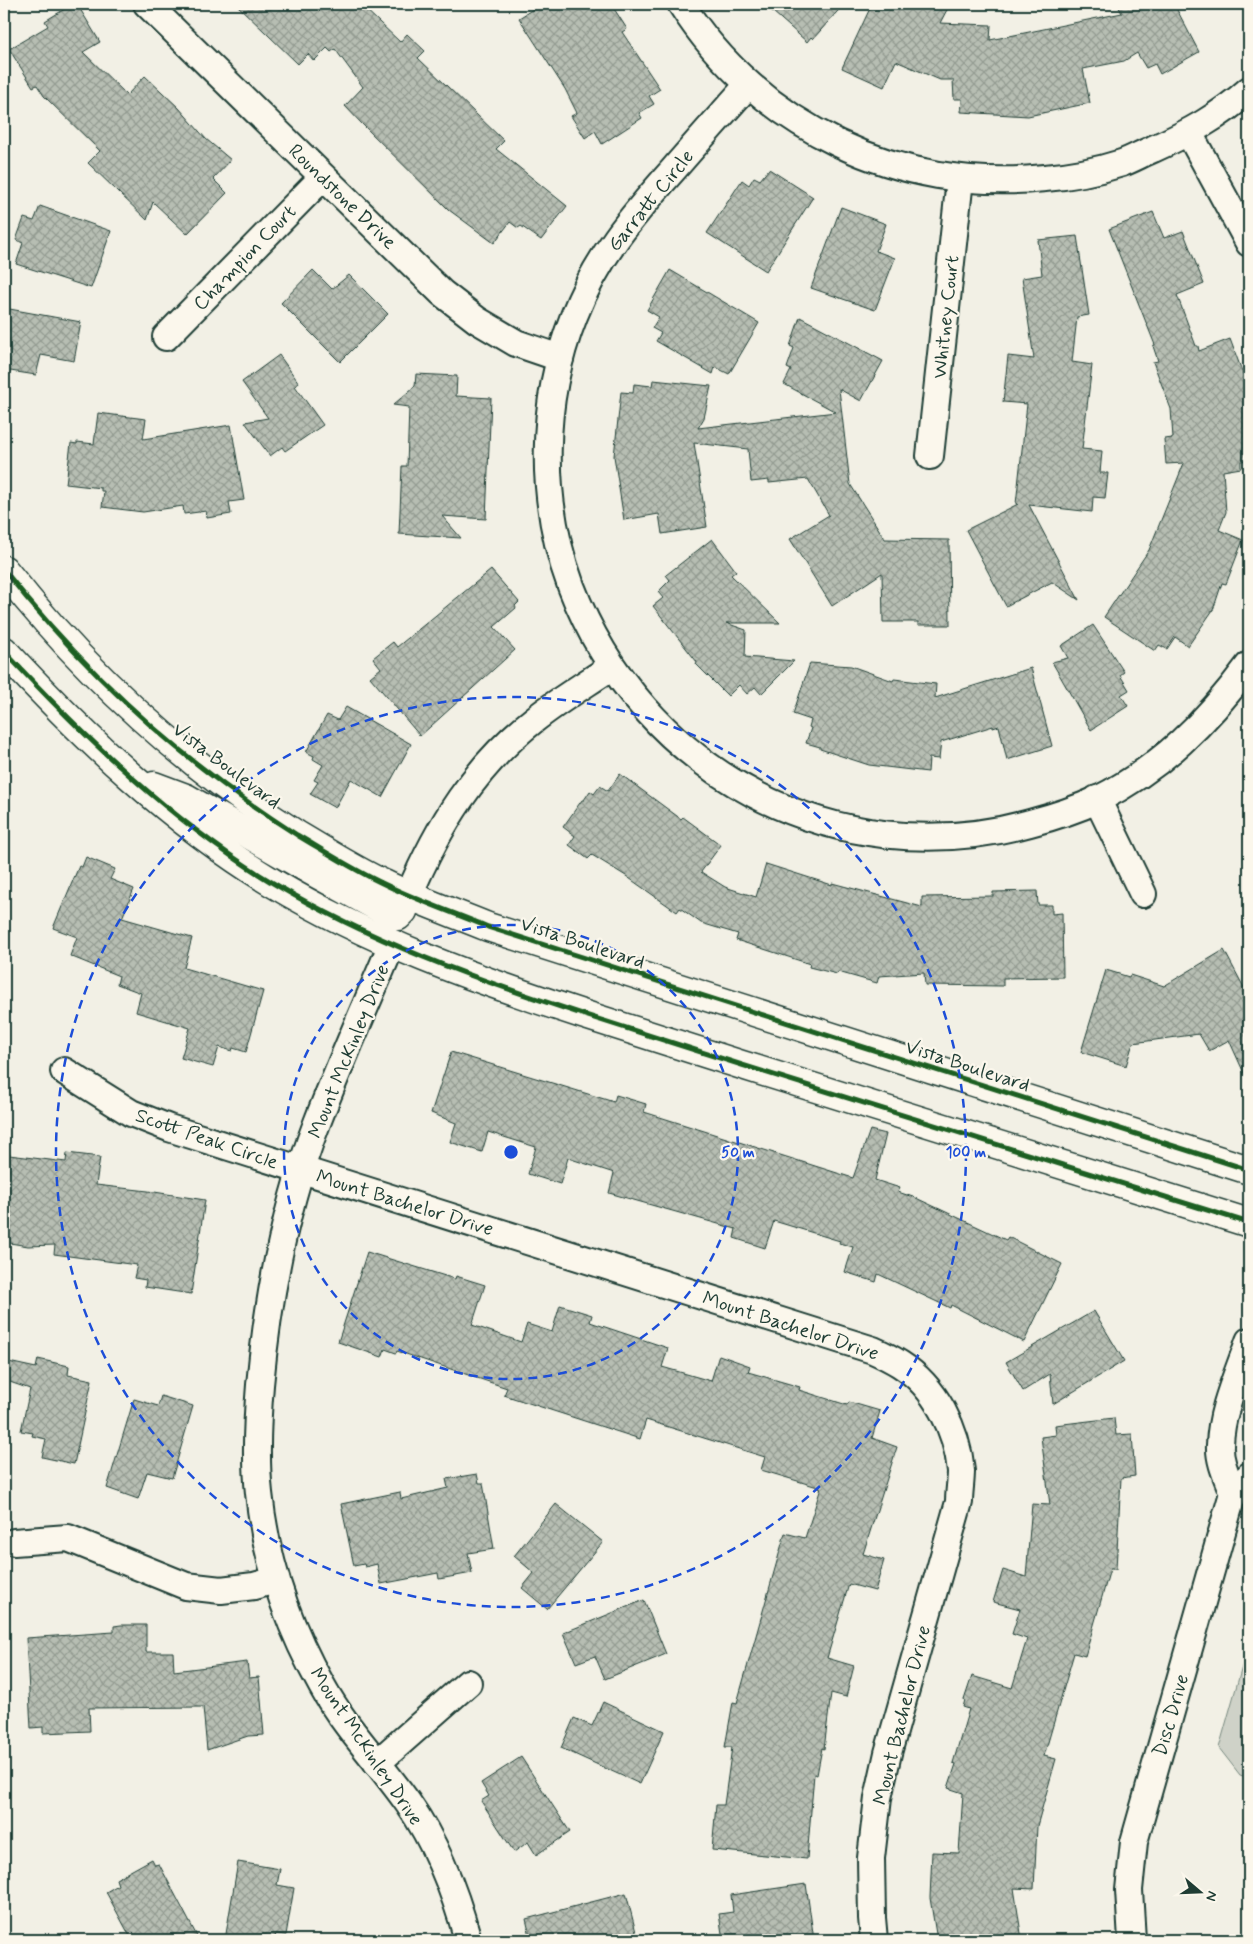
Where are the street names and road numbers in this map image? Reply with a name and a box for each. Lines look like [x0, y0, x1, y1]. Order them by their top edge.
street label: Roundstone Drive [282, 138, 402, 256]
street label: Garratt Circle [602, 144, 701, 258]
street label: Champion Court [188, 199, 303, 317]
street label: Whitney Court [927, 254, 966, 380]
street label: Vista Boulevard [166, 716, 286, 816]
street label: Vista Boulevard [517, 911, 648, 976]
street label: Mount McKinley Drive [302, 961, 397, 1143]
street label: Vista Boulevard [902, 1034, 1033, 1099]
street label: Scott Peak Circle [132, 1102, 282, 1177]
street label: Mount Bachelor Drive [313, 1164, 497, 1243]
street label: Mount Bachelor Drive [699, 1285, 882, 1368]
street label: Mount Bachelor Drive [867, 1623, 938, 1808]
street label: Mount McKinley Drive [303, 1662, 429, 1831]
street label: Disc Drive [1147, 1671, 1196, 1760]

